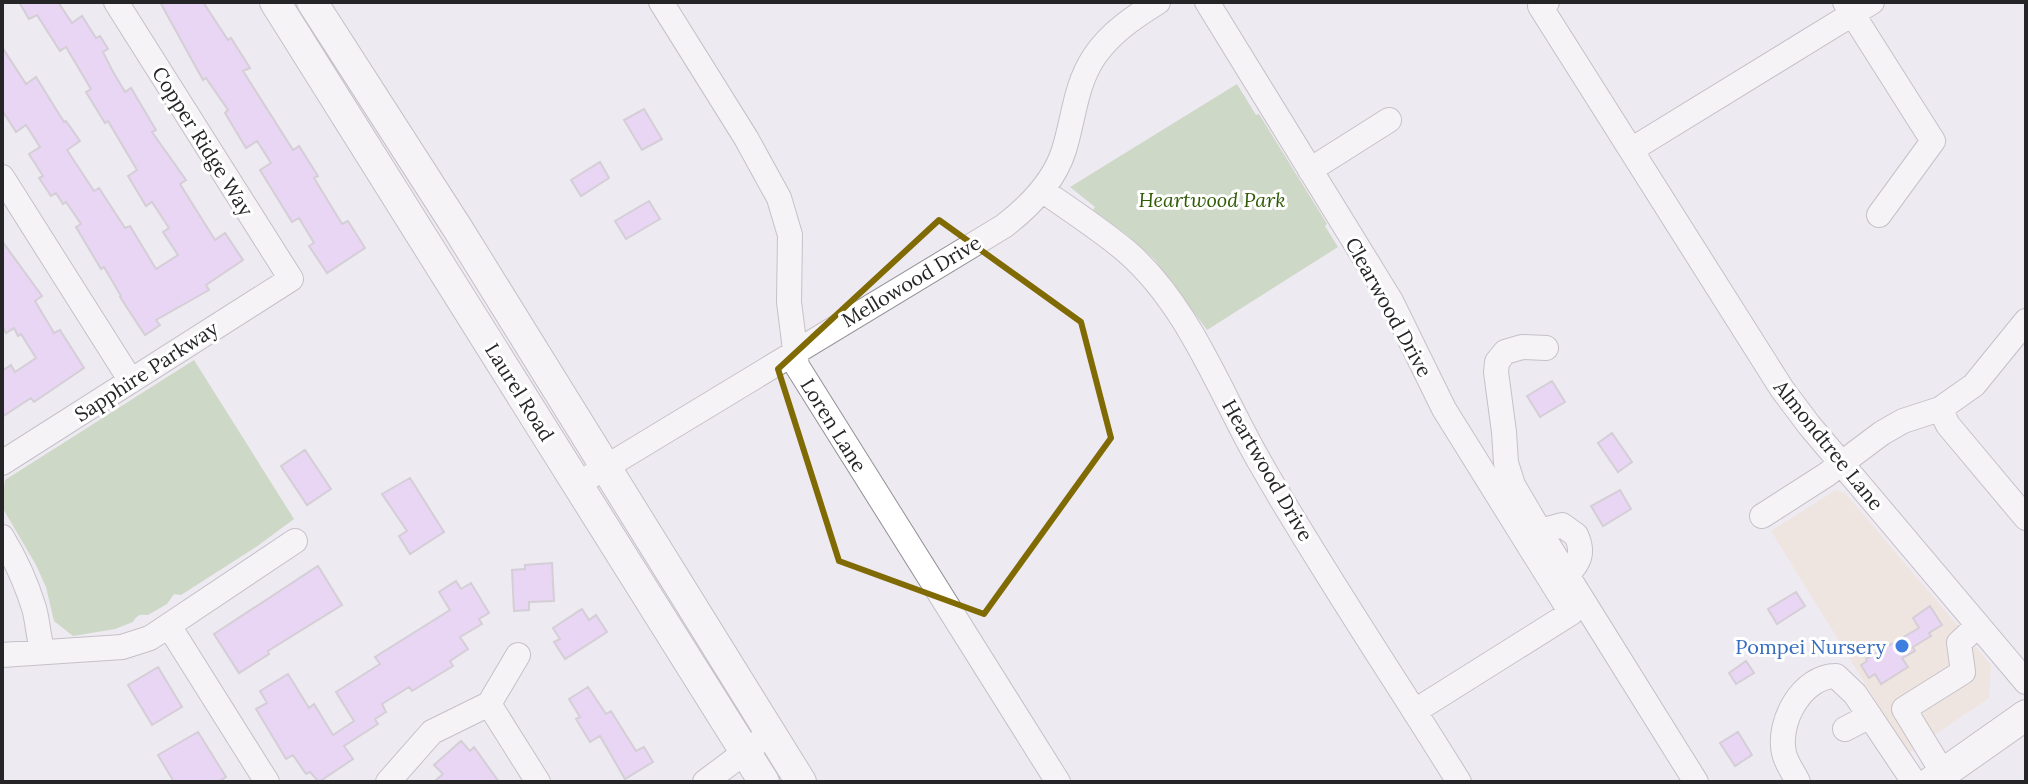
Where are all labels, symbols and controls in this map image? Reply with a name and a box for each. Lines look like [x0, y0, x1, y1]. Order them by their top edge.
street label: Copper Ridge Way [147, 62, 259, 221]
park label: Heartwood Park [1138, 187, 1286, 212]
street label: Mellowood Drive [837, 230, 985, 332]
street label: Clearwood Drive [1340, 233, 1438, 381]
street label: Sapphire Parkway [70, 315, 223, 427]
street label: Laurel Road [480, 338, 560, 446]
street label: Loren Lane [795, 374, 873, 476]
street label: Almondtree Lane [1768, 374, 1889, 515]
street label: Heartwood Drive [1217, 395, 1319, 545]
place label: Pompei Nursery [1735, 634, 1886, 659]
marker: Pompei Nursery [1893, 637, 1911, 655]

